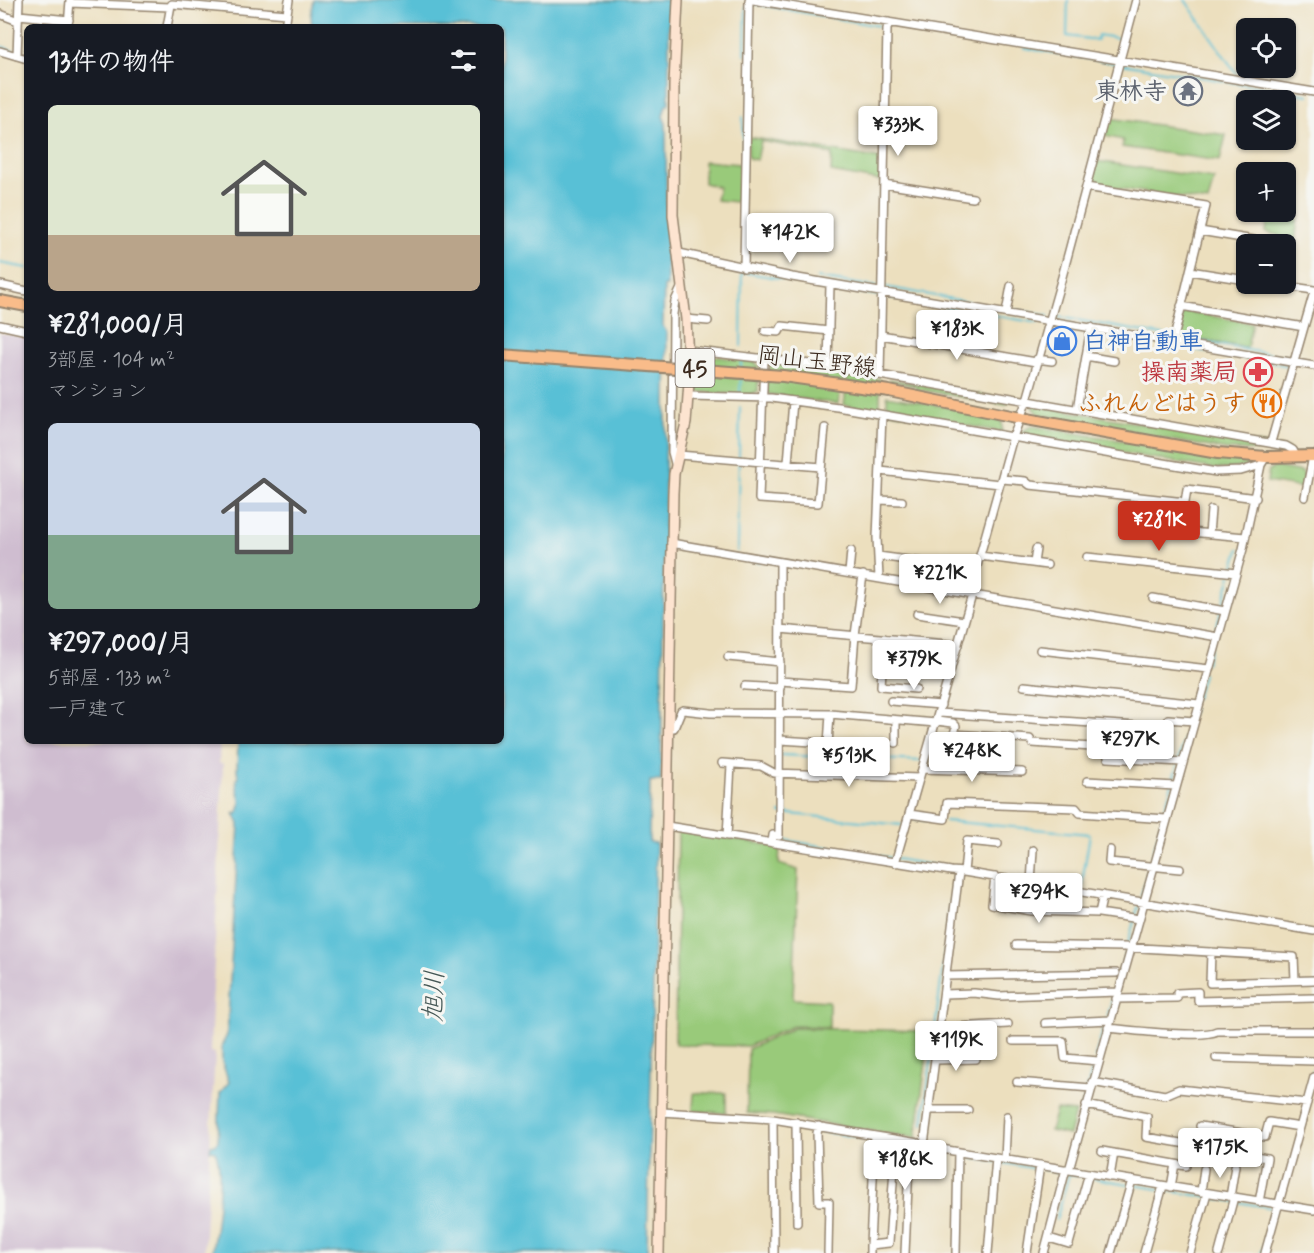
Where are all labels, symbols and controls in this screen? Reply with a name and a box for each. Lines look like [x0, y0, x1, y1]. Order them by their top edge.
map controls [1236, 18, 1296, 294]
button: locate [1236, 18, 1296, 78]
icon: filters [447, 44, 480, 77]
text: 13件の物件 [48, 46, 175, 80]
temple icon: 東林寺 [1172, 75, 1204, 107]
place label: 東林寺 [1095, 77, 1167, 108]
button: layers [1236, 90, 1296, 150]
pin: ¥333K [856, 106, 940, 157]
text: ¥333K [872, 112, 924, 139]
icon: home [210, 144, 318, 252]
button: + [1236, 162, 1296, 222]
pin: ¥142K [748, 213, 832, 264]
text: ¥142K [761, 219, 819, 246]
button: − [1236, 234, 1296, 294]
text: ¥281,000/月 [48, 309, 188, 343]
pin: ¥183K [915, 310, 999, 361]
text: ¥183K [930, 316, 984, 343]
shop icon: 白神自動車 [1046, 325, 1078, 357]
place label: 白神自動車 [1083, 327, 1203, 358]
street label: 岡山玉野線 [755, 340, 878, 385]
text: 3部屋 · 104 m² [48, 347, 175, 374]
road number: 45 [676, 349, 714, 387]
pharmacy icon: 操南薬局 [1242, 356, 1274, 388]
place label: 操南薬局 [1141, 358, 1237, 389]
text: マンション [48, 378, 147, 405]
restaurant icon: ふれんどはうす [1251, 387, 1283, 419]
place label: ふれんどはうす [1078, 389, 1246, 420]
icon: home [210, 462, 318, 570]
pin: ¥281K [1117, 501, 1201, 552]
text: ¥281K [1132, 507, 1186, 534]
pin: ¥221K [898, 554, 982, 605]
text: ¥221K [913, 560, 967, 587]
text: ¥297,000/月 [48, 627, 194, 661]
pin: ¥379K [872, 640, 956, 691]
text: ¥379K [886, 646, 942, 673]
text: 5部屋 · 133 m² [48, 665, 171, 692]
text: 一戸建て [48, 696, 128, 723]
pin: ¥297K [1088, 720, 1172, 771]
text: ¥297K [1101, 726, 1159, 753]
pin: ¥248K [930, 732, 1014, 783]
pin: ¥513K [807, 737, 891, 788]
text: ¥248K [943, 738, 1001, 765]
text: ¥513K [822, 743, 876, 770]
pin: ¥294K [997, 873, 1081, 924]
text: ¥294K [1009, 879, 1069, 906]
water label: 旭川 [417, 969, 453, 1023]
pin: ¥119K [914, 1021, 998, 1072]
text: ¥119K [929, 1027, 983, 1054]
pin: ¥175K [1178, 1128, 1262, 1179]
text: ¥175K [1192, 1134, 1248, 1161]
pin: ¥186K [863, 1140, 947, 1191]
text: ¥186K [878, 1146, 932, 1173]

